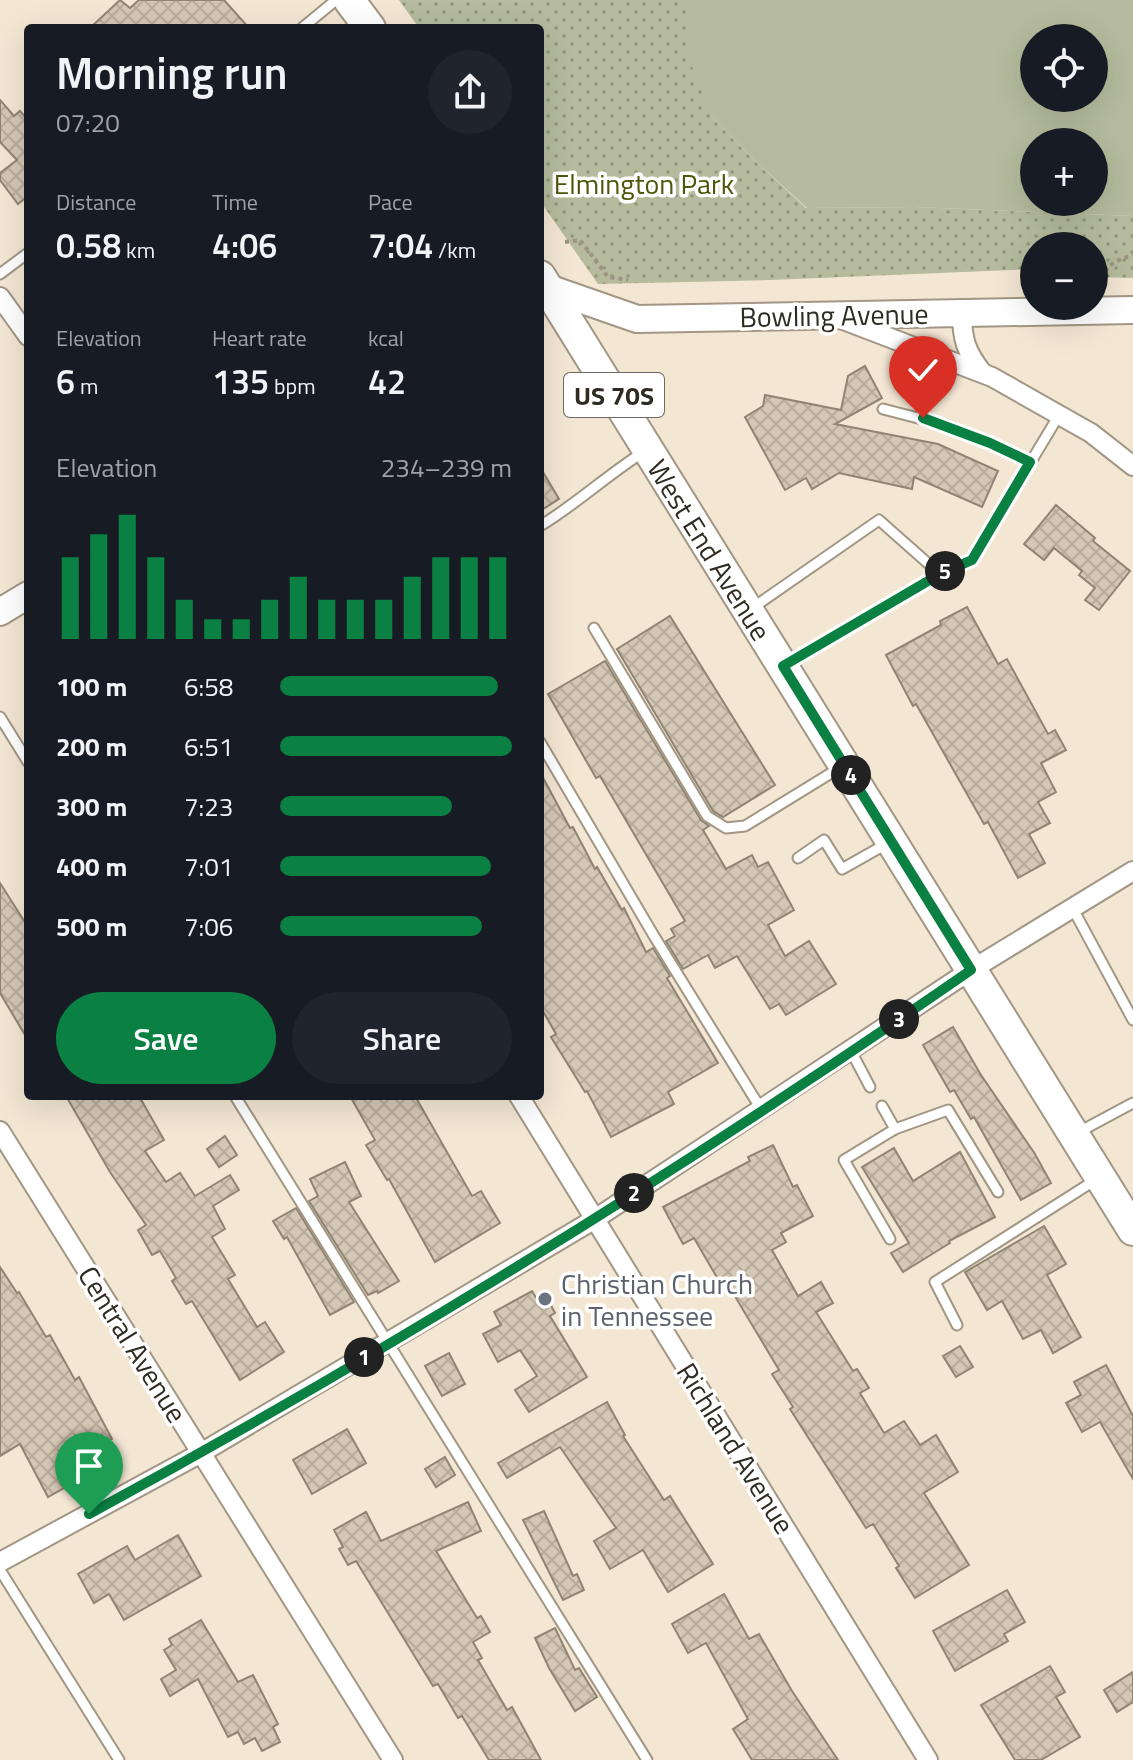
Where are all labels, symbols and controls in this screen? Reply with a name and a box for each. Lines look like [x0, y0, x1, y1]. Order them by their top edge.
map controls [1020, 24, 1108, 320]
button: locate [1020, 24, 1108, 112]
text: Morning run [56, 39, 288, 106]
button: share [428, 50, 512, 134]
text: 07:20 [56, 103, 120, 142]
button: + [1020, 128, 1108, 216]
park label: Elmington Park [554, 162, 734, 205]
text: Distance [56, 185, 136, 219]
text: Time [212, 185, 258, 219]
text: Pace [368, 185, 413, 219]
text: 0.58 [56, 219, 121, 271]
text: 4:06 [212, 219, 277, 271]
text: 7:04 [368, 219, 433, 271]
button: − [1020, 232, 1108, 320]
text: km [121, 233, 155, 267]
text: /km [433, 233, 476, 267]
street label: Bowling Avenue [739, 292, 929, 338]
text: Elevation [56, 321, 142, 355]
text: Heart rate [212, 321, 307, 355]
text: kcal [368, 321, 404, 355]
pin [889, 336, 957, 418]
icon: check [901, 348, 945, 392]
text: 6 [56, 355, 75, 407]
text: 135 [212, 355, 269, 407]
text: 42 [368, 355, 406, 407]
text: m [75, 369, 98, 403]
text: bpm [269, 369, 316, 403]
road number: US 70S [564, 373, 664, 417]
text: Elevation [56, 448, 157, 487]
text: 234–239 m [381, 448, 512, 487]
street label: West End Avenue [637, 450, 783, 649]
pin: 5 [925, 551, 965, 591]
text: 5 [939, 554, 951, 588]
text: 100 m [56, 667, 127, 706]
text: 6:58 [184, 667, 233, 706]
text: 200 m [56, 727, 127, 766]
text: 6:51 [184, 727, 233, 766]
pin: 4 [831, 755, 871, 795]
text: 4 [845, 758, 857, 792]
text: 300 m [56, 787, 127, 826]
text: 7:23 [184, 787, 233, 826]
text: 400 m [56, 847, 127, 886]
text: 7:01 [184, 847, 233, 886]
text: 500 m [56, 907, 127, 946]
text: 7:06 [184, 907, 233, 946]
button: Save [56, 992, 276, 1084]
button: Share [292, 992, 512, 1084]
pin: 3 [879, 999, 919, 1039]
text: 3 [893, 1002, 905, 1036]
pin: 2 [614, 1173, 654, 1213]
text: 2 [628, 1176, 640, 1210]
street label: Central Avenue [68, 1257, 198, 1431]
place label: Christian Church in Tennessee [561, 1262, 753, 1337]
marker: Christian Church in Tennessee [536, 1290, 554, 1308]
pin: 1 [344, 1337, 384, 1377]
text: 1 [358, 1340, 370, 1374]
street label: Richland Avenue [666, 1354, 806, 1542]
pin [55, 1432, 123, 1514]
icon: arrive [67, 1444, 111, 1488]

